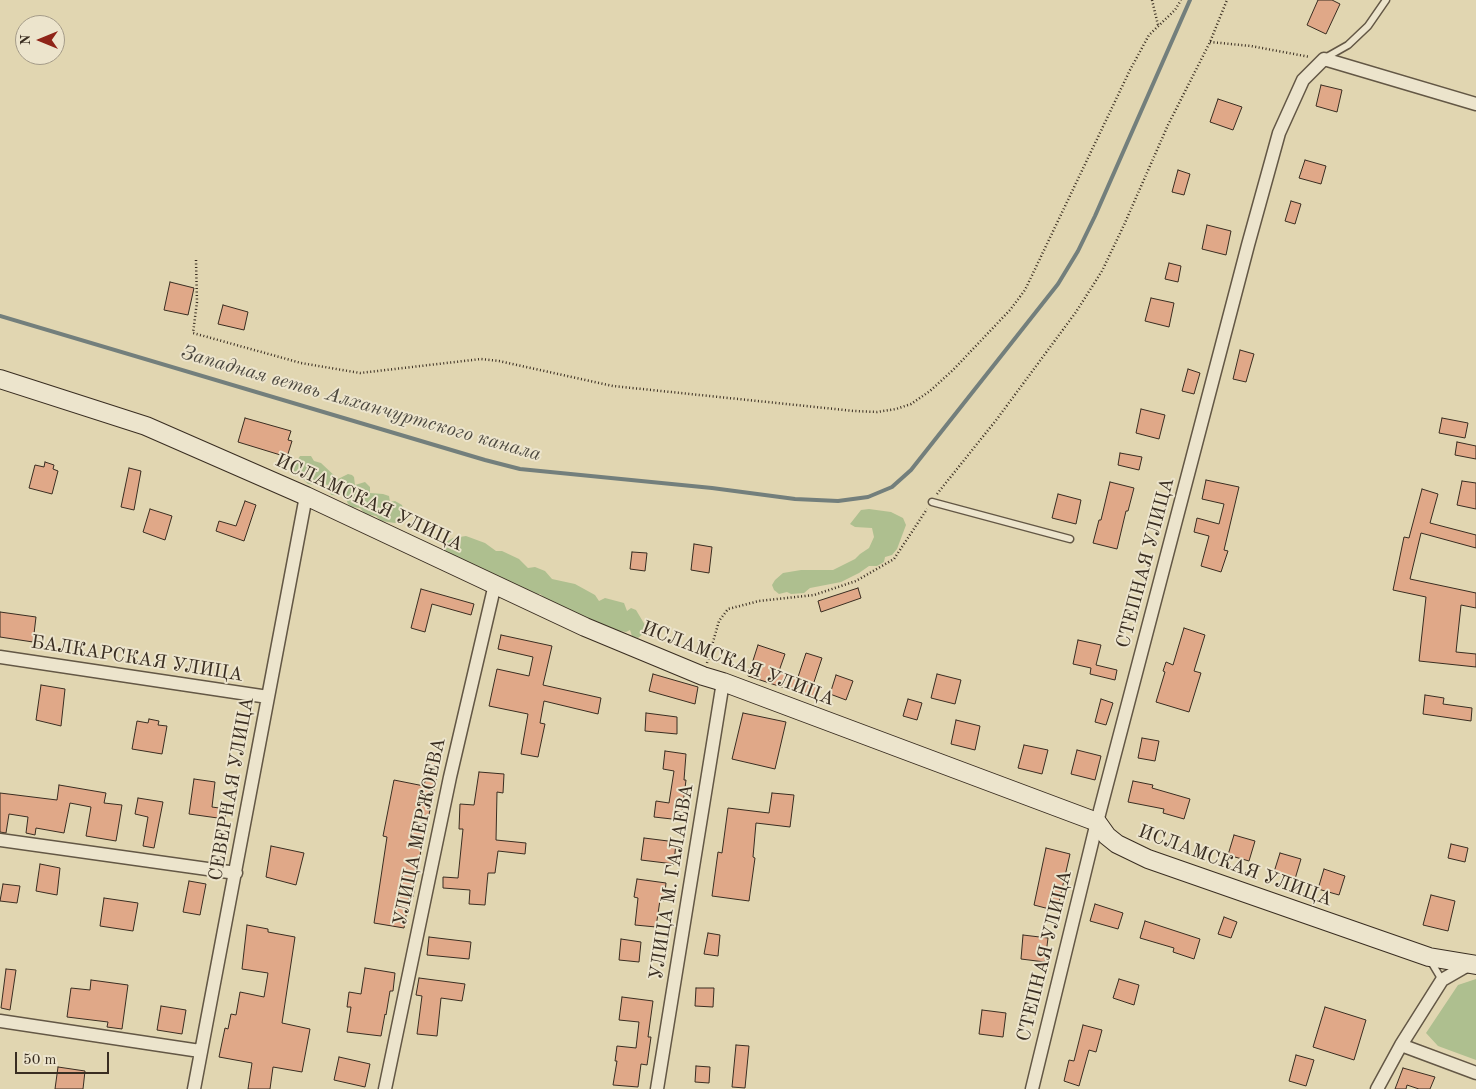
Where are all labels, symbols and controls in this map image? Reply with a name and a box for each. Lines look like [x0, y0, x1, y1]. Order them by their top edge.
north arrow [15, 15, 65, 65]
text: N [19, 35, 33, 45]
water label: Западная ветвь Алханчуртского канала [178, 341, 544, 467]
street label: ИСЛАМСКАЯ УЛИЦА [271, 449, 467, 557]
street label: СТЕПНАЯ УЛИЦА [1112, 475, 1180, 651]
street label: ИСЛАМСКАЯ УЛИЦА [638, 617, 838, 711]
street label: БАЛКАРСКАЯ УЛИЦА [29, 631, 245, 687]
street label: СЕВЕРНАЯ УЛИЦА [205, 695, 259, 883]
street label: УЛИЦА МЕРЖОЕВА [389, 736, 451, 928]
street label: УЛИЦА М. ГАЛАЕВА [645, 782, 699, 982]
street label: ИСЛАМСКАЯ УЛИЦА [1135, 820, 1335, 912]
street label: СТЕПНАЯ УЛИЦА [1013, 868, 1077, 1044]
scale bar [18, 1042, 111, 1074]
text: 50 m [23, 1053, 57, 1068]

